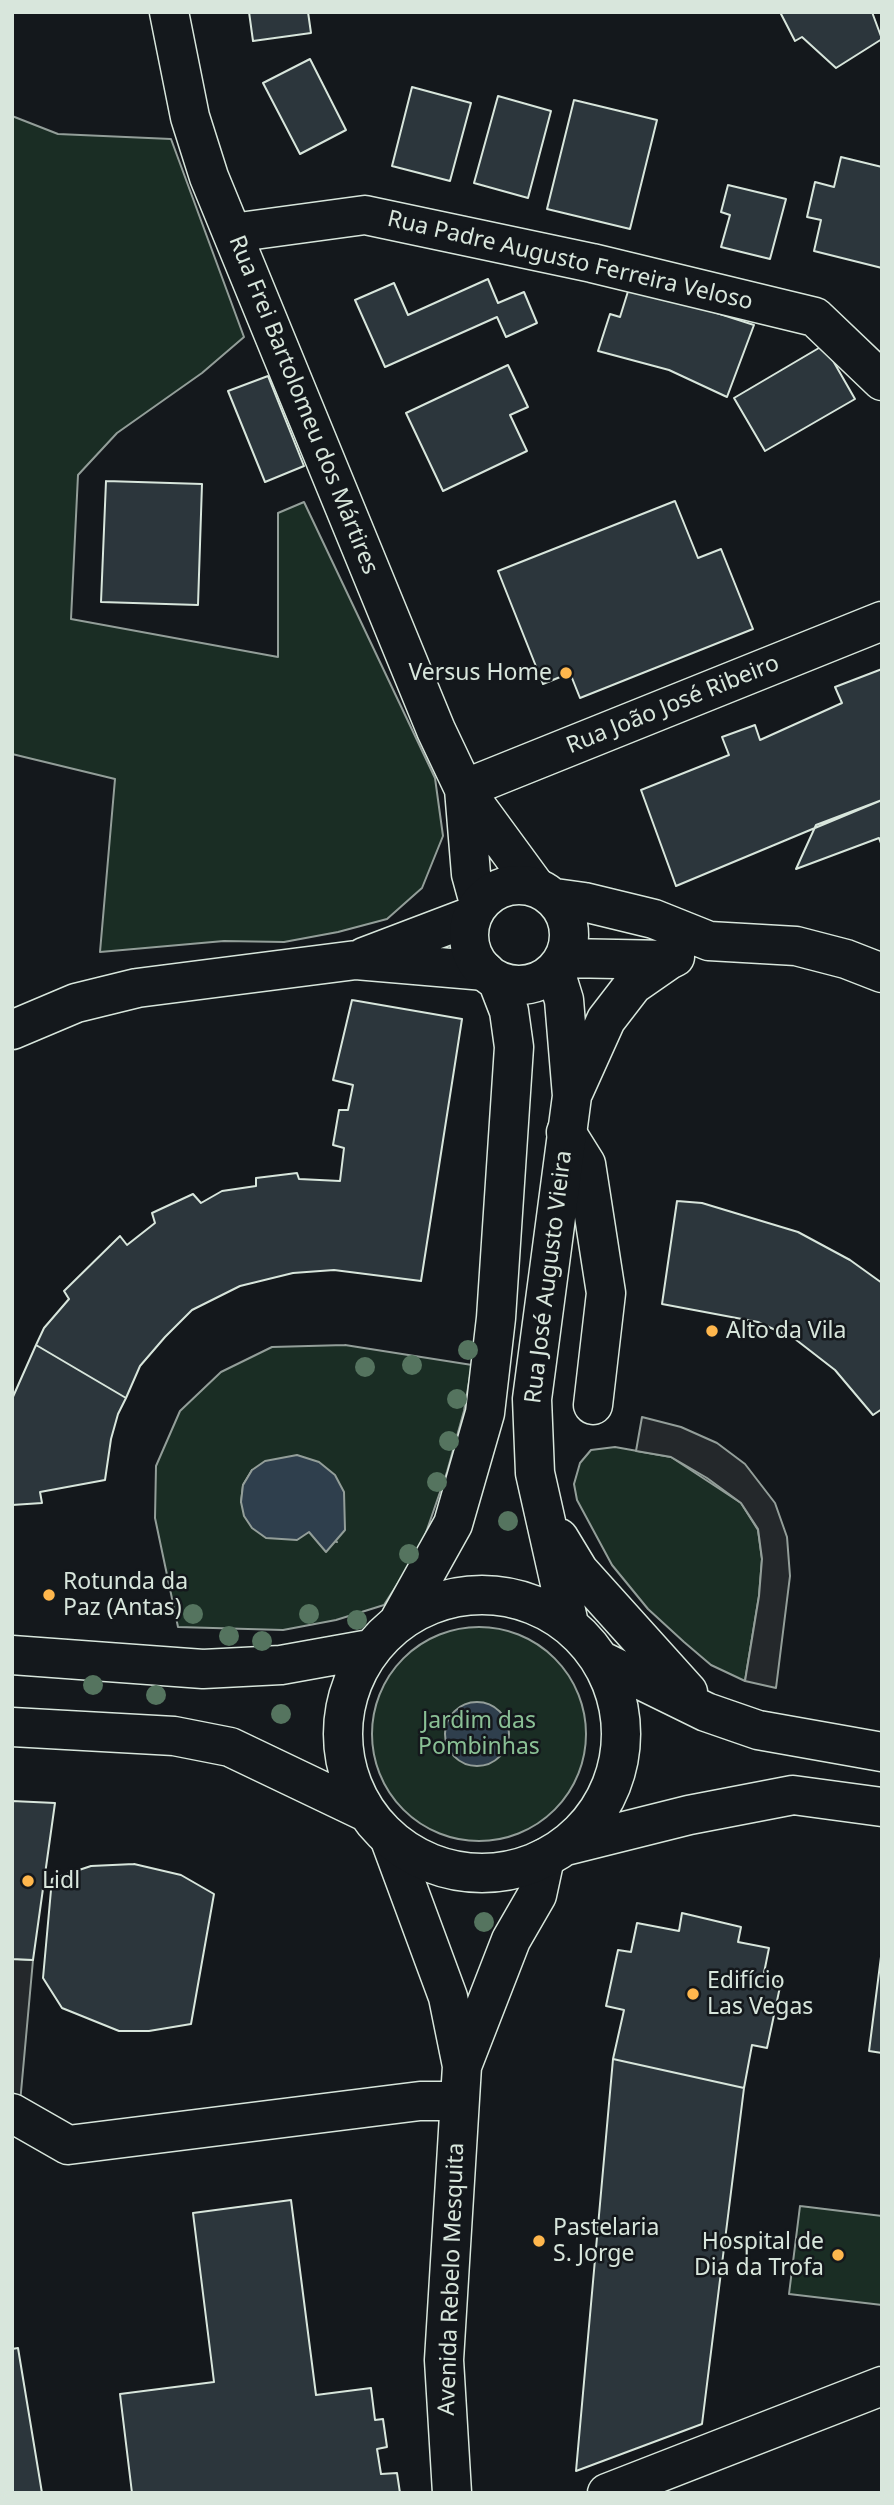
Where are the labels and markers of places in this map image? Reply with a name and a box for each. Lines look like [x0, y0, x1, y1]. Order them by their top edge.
place label: Versus Home [409, 659, 552, 687]
marker: Versus Home [558, 665, 574, 681]
place label: Alto da Vila [726, 1317, 846, 1345]
marker: Alto da Vila [704, 1323, 720, 1339]
place label: Rotunda da Paz (Antas) [63, 1568, 188, 1622]
marker: Rotunda da Paz (Antas) [41, 1587, 57, 1603]
place label: Lidl [42, 1867, 80, 1895]
marker: Lidl [20, 1873, 36, 1889]
place label: Edifício Las Vegas [707, 1967, 813, 2021]
marker: Edifício Las Vegas [685, 1986, 701, 2002]
place label: Pastelaria S. Jorge [553, 2214, 659, 2268]
place label: Hospital de Dia da Trofa [694, 2228, 824, 2282]
marker: Pastelaria S. Jorge [531, 2233, 547, 2249]
marker: Hospital de Dia da Trofa [830, 2247, 846, 2263]

